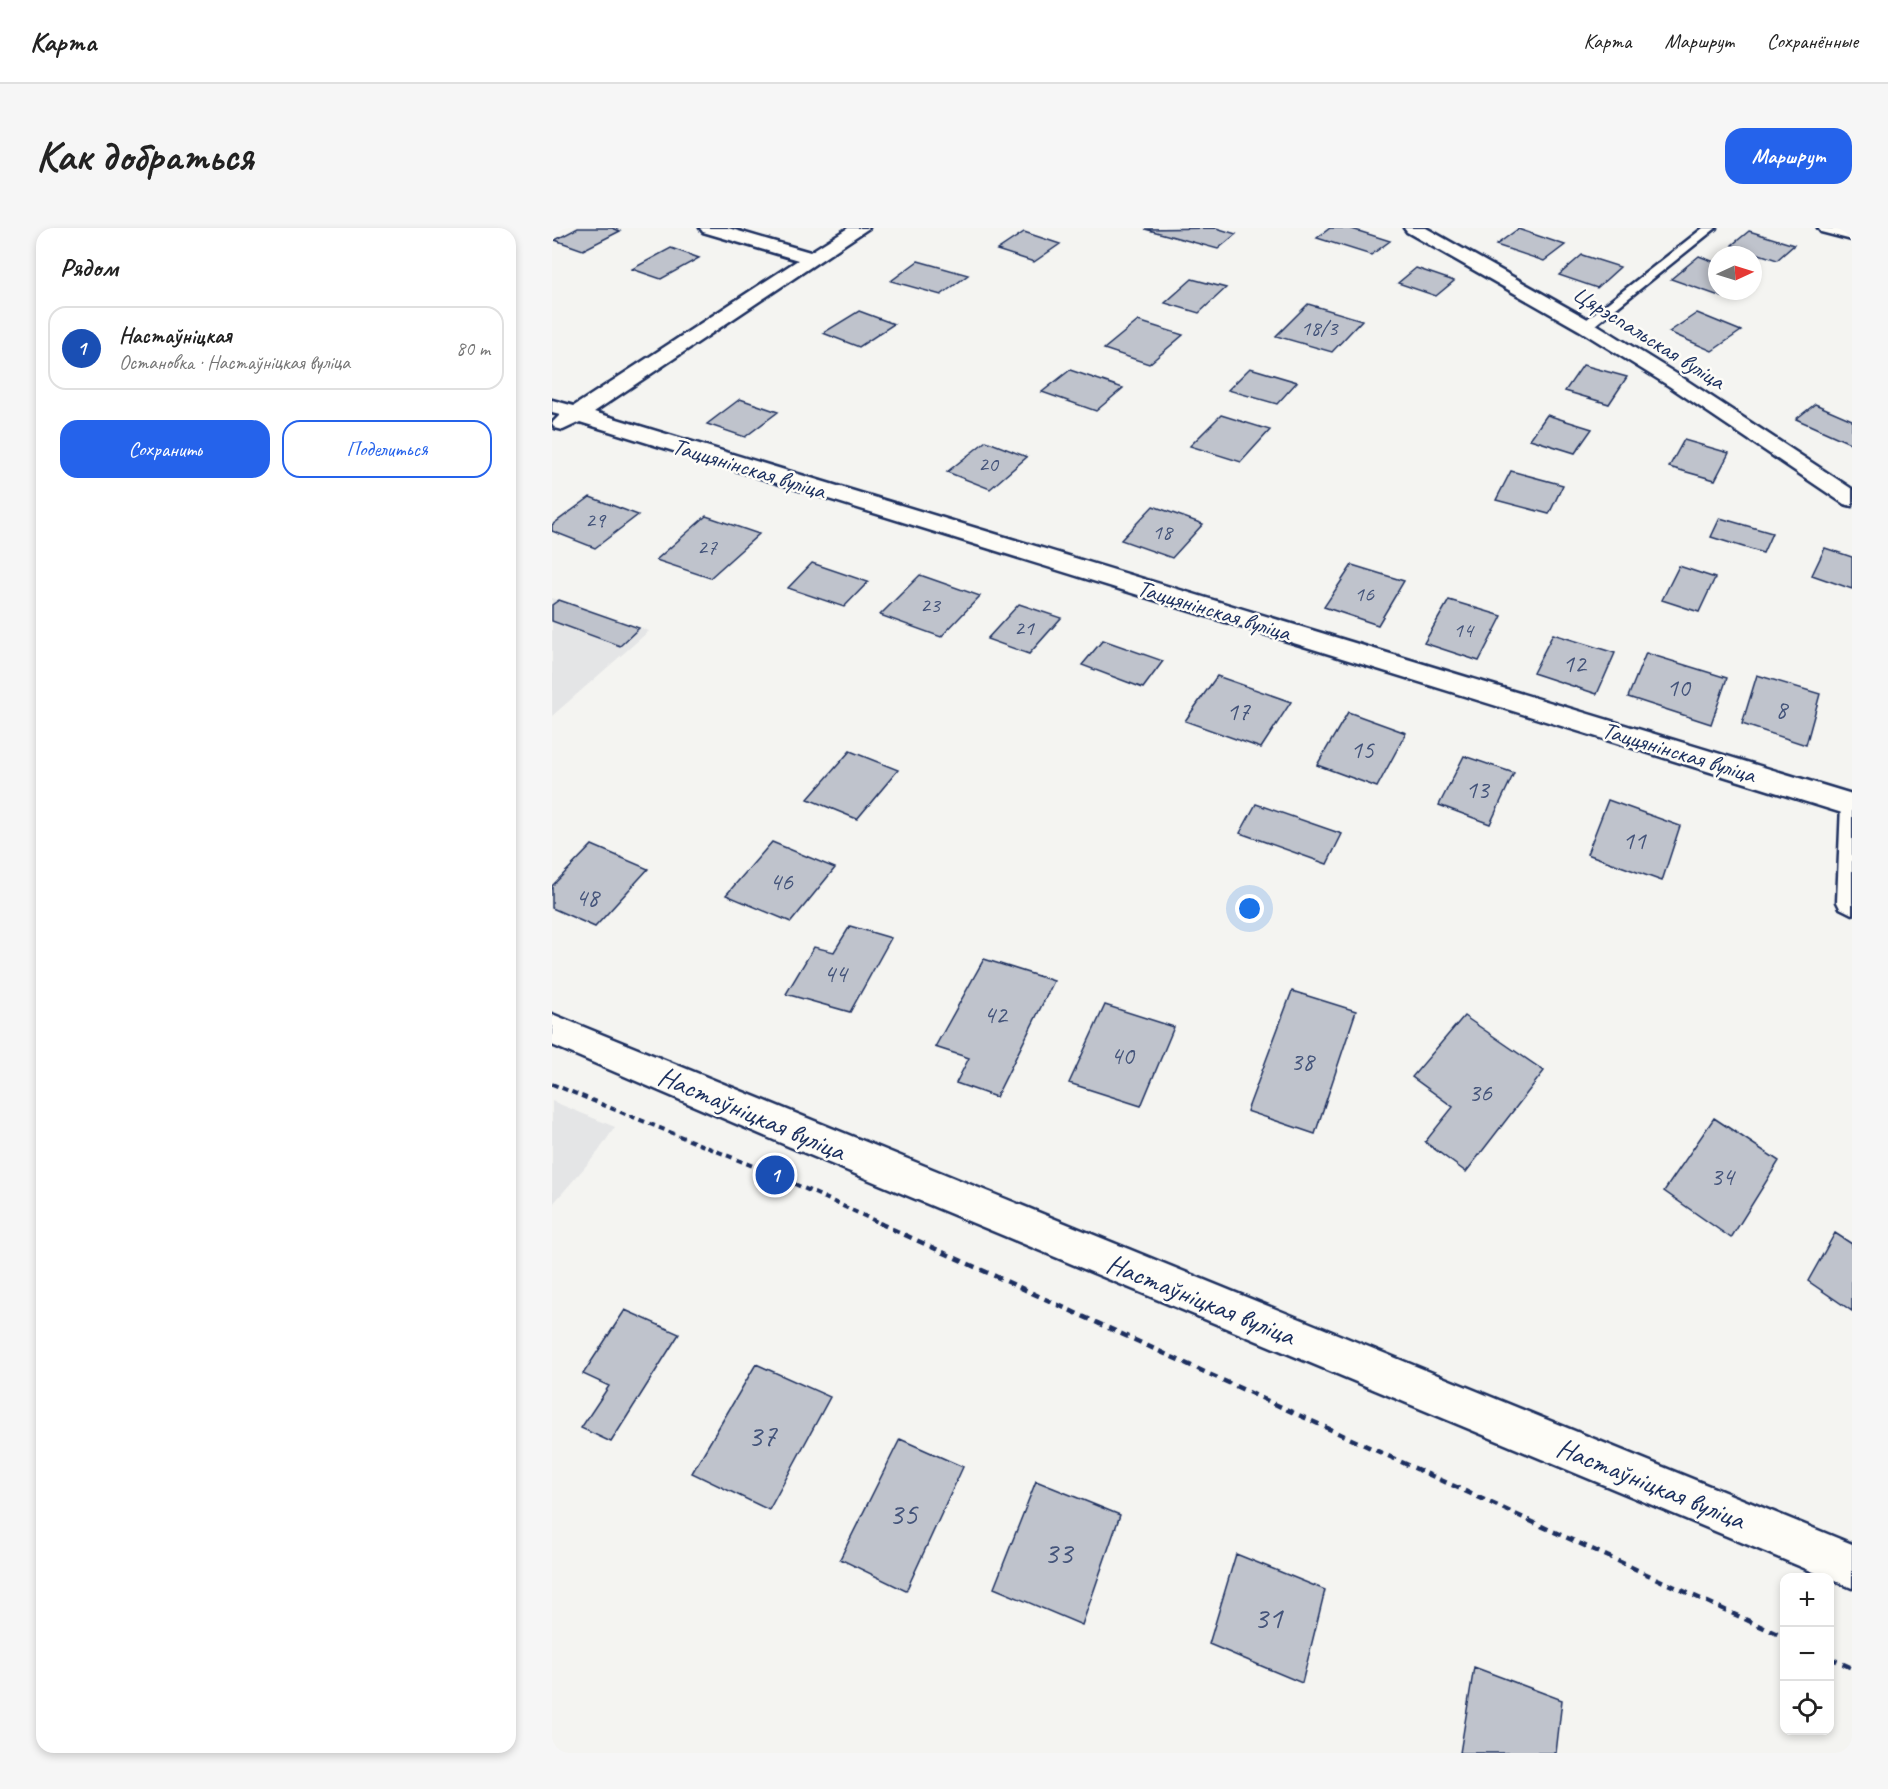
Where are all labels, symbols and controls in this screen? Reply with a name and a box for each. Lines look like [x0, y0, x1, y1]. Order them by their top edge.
text: Карта [30, 24, 97, 59]
text: Карта [1583, 28, 1632, 54]
text: Маршрут [1665, 28, 1734, 54]
text: Сохранённые [1767, 28, 1858, 54]
button: Маршрут [1725, 128, 1852, 184]
text: Как добраться [36, 130, 253, 183]
north arrow [1708, 246, 1762, 300]
text: Рядом [60, 251, 118, 284]
street label: Цярэспальская вуліца [1567, 278, 1732, 397]
house number: 18/3 [1301, 314, 1340, 342]
text: Настаўніцкая [119, 322, 232, 350]
text: 1 [77, 336, 86, 361]
text: 80 m [456, 336, 490, 361]
text: Остановка · Настаўніцкая вуліца [119, 350, 350, 375]
button: Сохранить [60, 420, 270, 478]
button: Поделиться [282, 420, 492, 478]
street label: Таццянінская вуліца [669, 430, 831, 506]
house number: 20 [978, 450, 1000, 478]
house number: 29 [585, 506, 607, 534]
house number: 18 [1152, 518, 1174, 546]
house number: 27 [697, 533, 718, 561]
street label: Таццянінская вуліца [1134, 572, 1296, 648]
house number: 16 [1354, 580, 1375, 608]
house number: 23 [920, 591, 942, 619]
house number: 21 [1014, 614, 1035, 642]
house number: 14 [1453, 616, 1475, 644]
house number: 12 [1562, 647, 1588, 680]
house number: 10 [1666, 671, 1692, 704]
house number: 8 [1775, 693, 1789, 726]
house number: 17 [1226, 695, 1251, 728]
street label: Таццянінская вуліца [1599, 714, 1761, 790]
house number: 15 [1350, 733, 1375, 766]
house number: 13 [1465, 773, 1491, 806]
house number: 11 [1622, 824, 1647, 857]
house number: 46 [769, 865, 794, 898]
house number: 48 [575, 881, 601, 914]
your location [1235, 894, 1264, 923]
house number: 44 [823, 957, 849, 990]
house number: 42 [983, 998, 1009, 1031]
house number: 40 [1110, 1039, 1136, 1072]
house number: 38 [1290, 1045, 1316, 1078]
street label: Настаўніцкая вуліца [653, 1058, 852, 1169]
house number: 36 [1468, 1076, 1493, 1109]
pin: 1 [756, 1152, 794, 1198]
house number: 34 [1710, 1160, 1736, 1193]
street label: Настаўніцкая вуліца [1102, 1245, 1302, 1353]
house number: 37 [748, 1415, 778, 1456]
street label: Настаўніцкая вуліца [1552, 1429, 1752, 1537]
house number: 35 [889, 1493, 919, 1534]
house number: 33 [1044, 1532, 1075, 1573]
map controls [1780, 1573, 1834, 1735]
button: + [1780, 1573, 1834, 1627]
house number: 31 [1254, 1597, 1284, 1638]
button: − [1780, 1627, 1834, 1681]
button: locate [1780, 1681, 1834, 1735]

